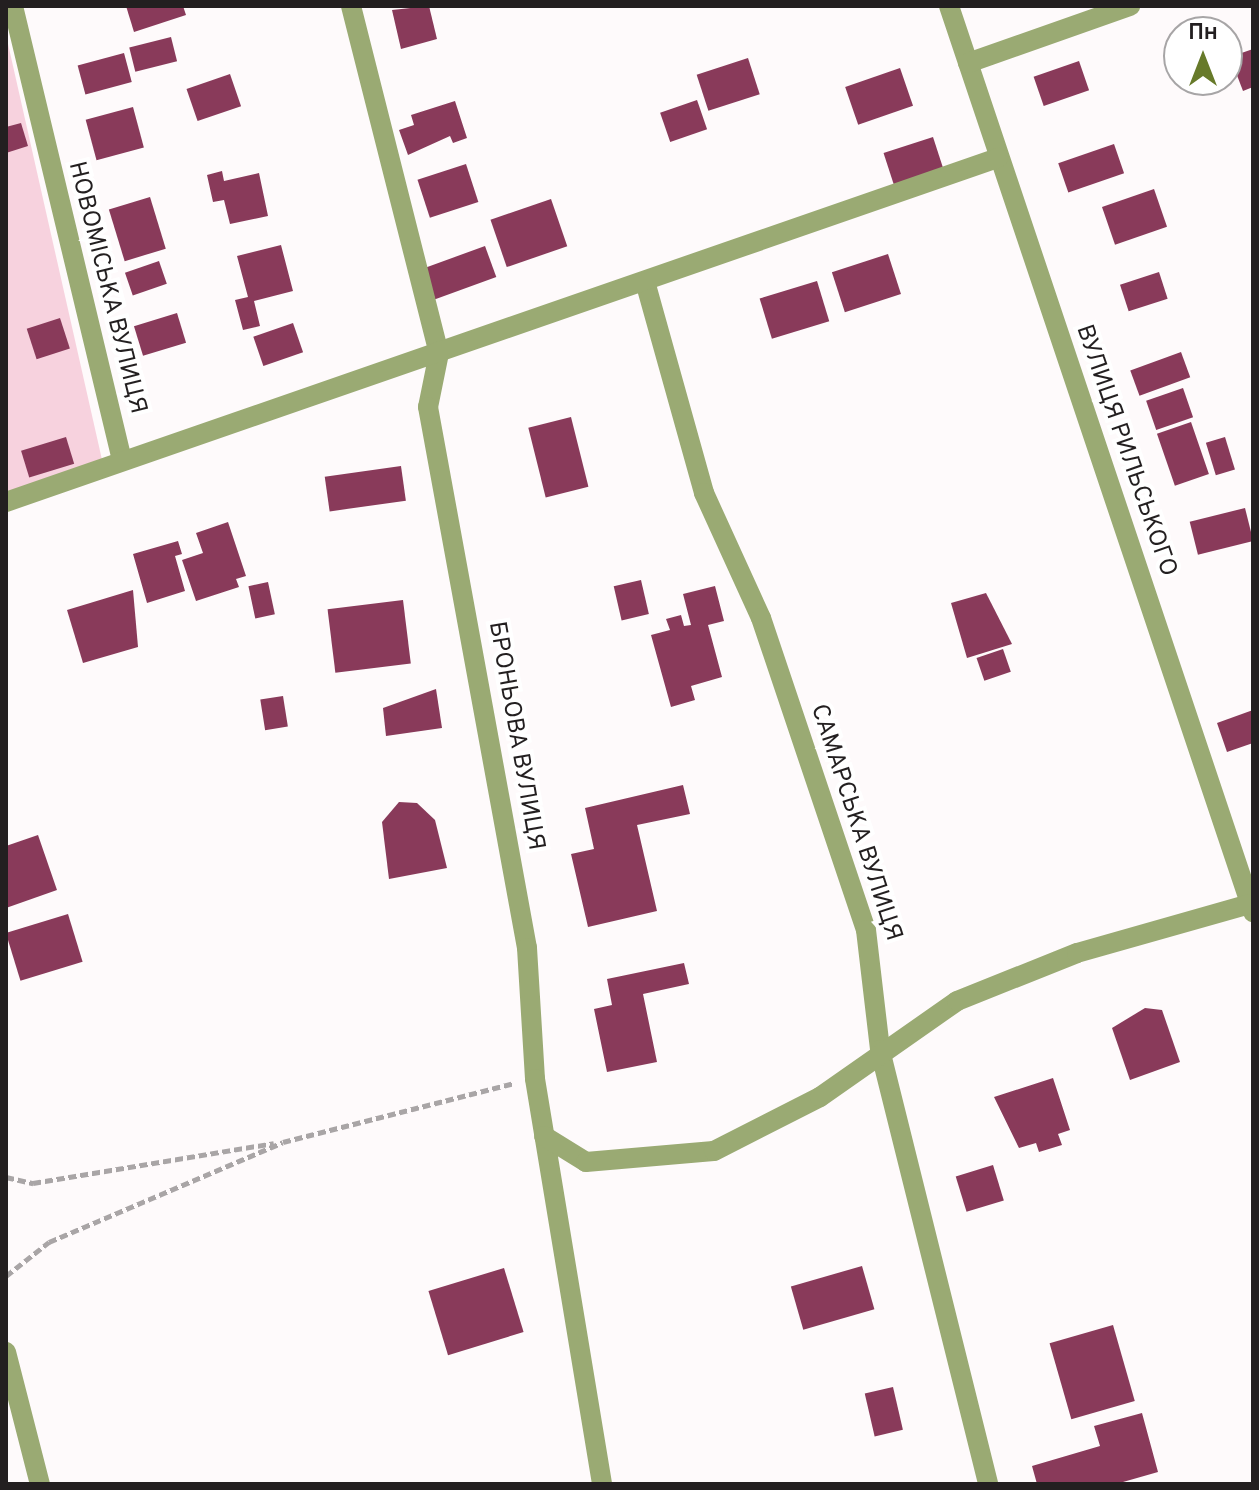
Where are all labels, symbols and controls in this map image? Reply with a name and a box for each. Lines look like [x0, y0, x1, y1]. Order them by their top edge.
north arrow [1163, 16, 1243, 96]
text: Пн [1188, 20, 1218, 47]
street label: НОВОМІСЬКА ВУЛИЦЯ [61, 158, 151, 418]
street label: ВУЛИЦЯ РИЛЬСЬКОГО [1068, 321, 1182, 581]
street label: БРОНЬОВА ВУЛИЦЯ [481, 619, 549, 853]
street label: САМАРСЬКА ВУЛИЦЯ [803, 701, 907, 945]

